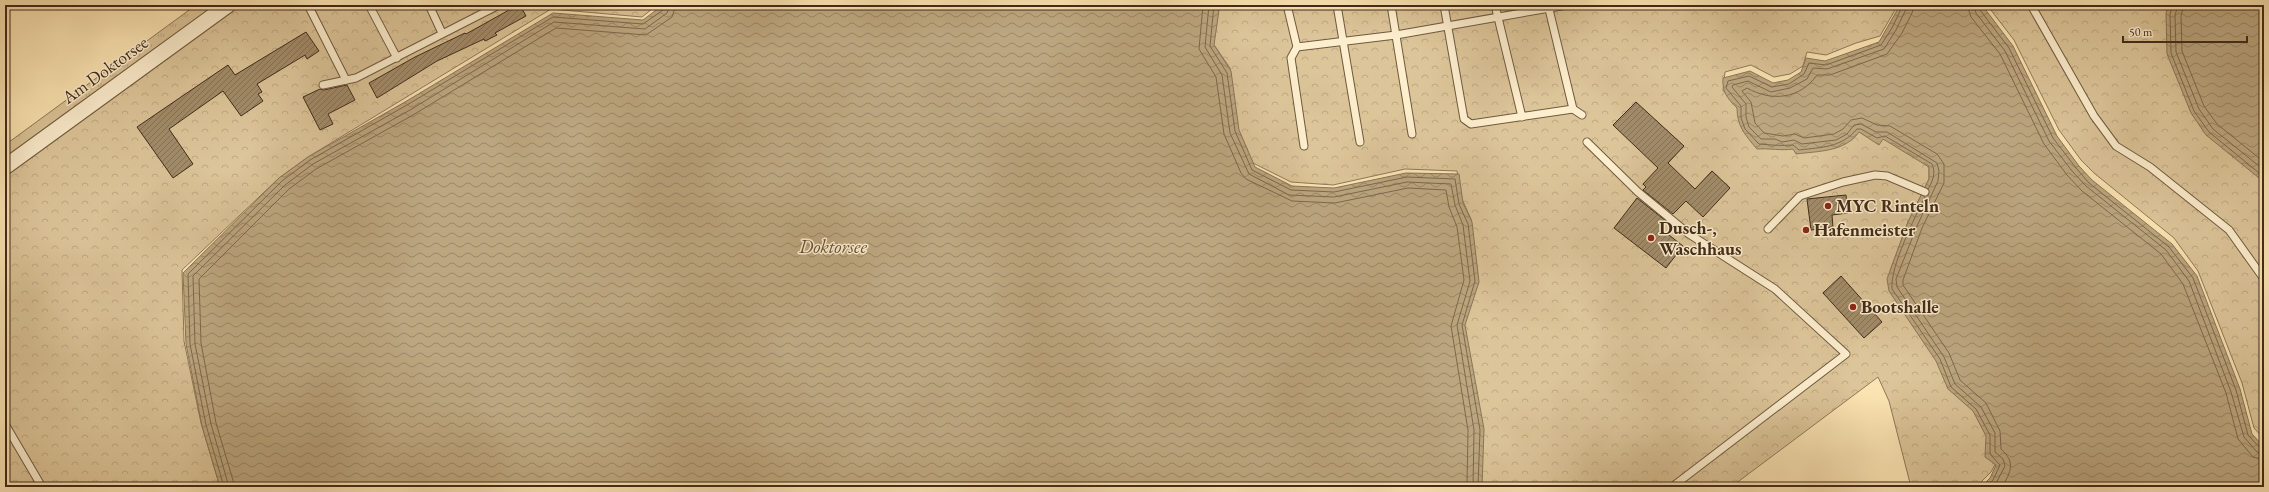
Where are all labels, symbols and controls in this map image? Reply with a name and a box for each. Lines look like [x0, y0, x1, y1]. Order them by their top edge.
scale bar [2123, 18, 2247, 44]
text: 50 m [2129, 24, 2153, 40]
street label: Am Doktorsee [56, 31, 152, 109]
place label: MYC Rinteln [1836, 194, 1939, 217]
marker: MYC Rinteln [1823, 201, 1833, 211]
place label: Dusch-, Waschhaus [1659, 216, 1741, 260]
place label: Hafenmeister [1814, 218, 1916, 241]
marker: Hafenmeister [1801, 225, 1811, 235]
marker: Dusch-, Waschhaus [1646, 233, 1656, 243]
water label: Doktorsee [798, 234, 867, 259]
place label: Bootshalle [1861, 295, 1939, 318]
marker: Bootshalle [1848, 302, 1858, 312]

